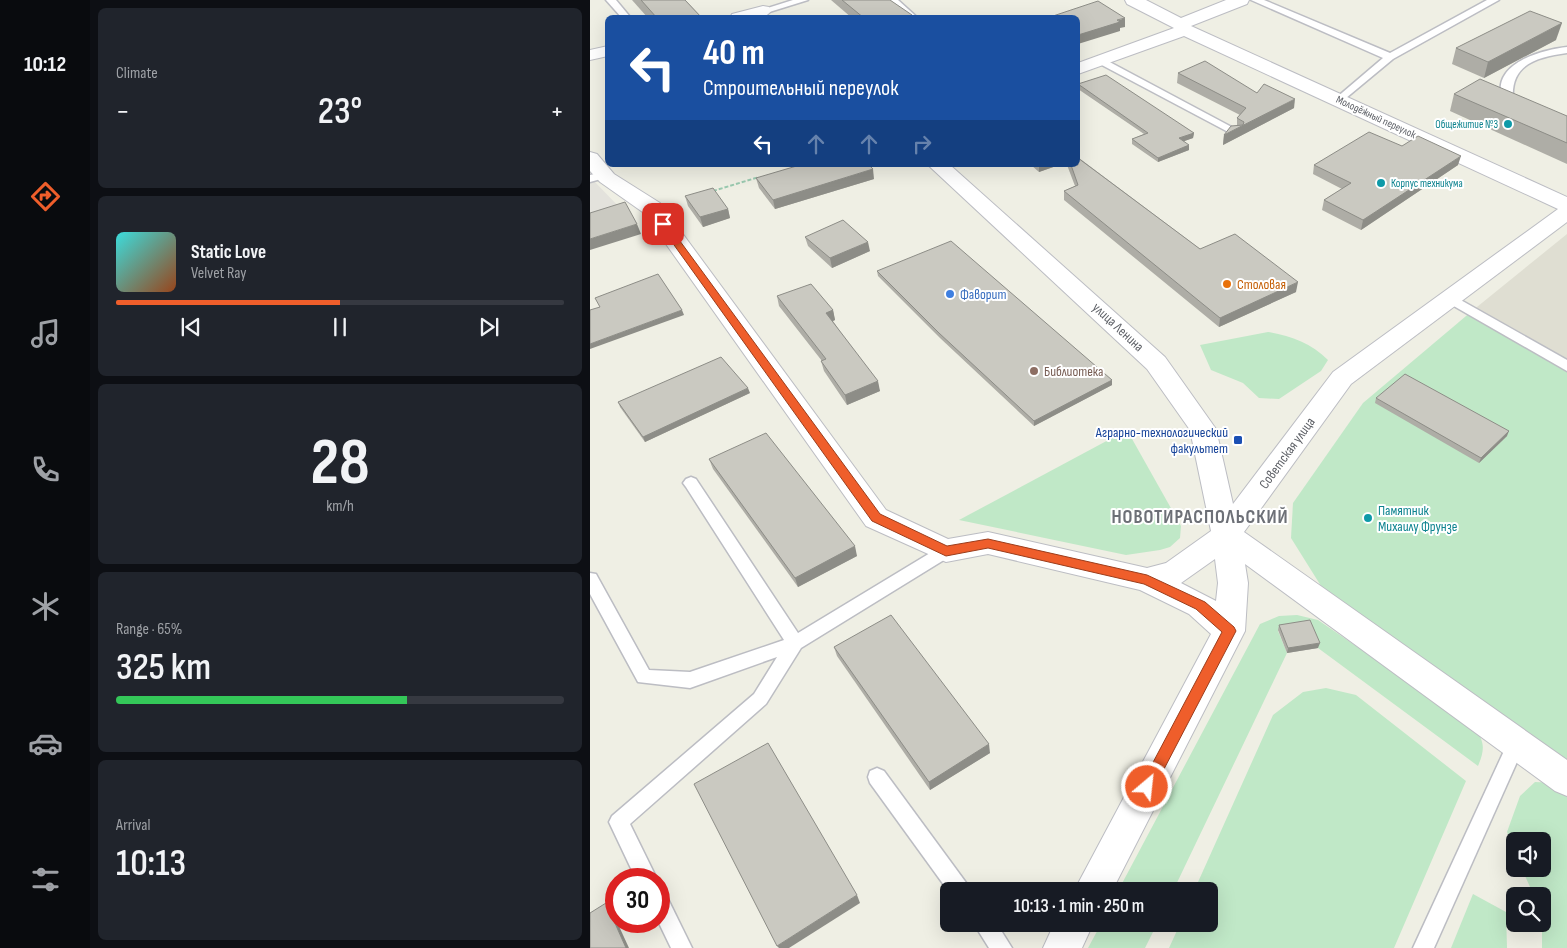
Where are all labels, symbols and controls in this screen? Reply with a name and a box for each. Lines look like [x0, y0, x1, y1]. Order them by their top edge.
text: 40 m [703, 32, 765, 75]
icon: left [620, 35, 685, 100]
text: 10:12 [24, 51, 66, 78]
text: Climate [116, 64, 158, 83]
text: Строительный переулок [703, 75, 899, 102]
text: 23° [318, 89, 362, 134]
street label: Молодёжный переулок [1334, 93, 1419, 142]
text: − [116, 95, 130, 128]
text: + [550, 95, 564, 128]
place label: Общежитие №3 [1435, 118, 1498, 131]
marker: Общежитие №3 [1502, 118, 1514, 130]
icon: left [749, 130, 777, 158]
icon: ahead [802, 130, 830, 158]
icon: ahead [855, 130, 883, 158]
icon: right [908, 130, 936, 158]
marker: Корпус техникума [1375, 177, 1387, 189]
place label: Корпус техникума [1391, 177, 1463, 190]
icon: directions [28, 179, 63, 214]
pin [642, 203, 684, 245]
icon: arrive [649, 210, 677, 238]
text: Static Love [191, 241, 266, 264]
text: Velvet Ray [191, 264, 246, 283]
place label: Столовая [1237, 276, 1286, 293]
marker: Столовая [1221, 278, 1233, 290]
place label: Фаворит [960, 286, 1006, 303]
marker: Фаворит [944, 288, 956, 300]
street label: улица Ленина [1089, 299, 1147, 355]
icon: previous [177, 313, 205, 341]
icon: pause [326, 313, 354, 341]
icon: next [475, 313, 503, 341]
icon: music [28, 316, 63, 351]
place label: Библиотека [1044, 363, 1103, 380]
marker: Библиотека [1028, 365, 1040, 377]
street label: Советская улица [1255, 414, 1319, 492]
place label: Аграрно-технологический факультет [1095, 424, 1228, 457]
text: 28 [310, 425, 370, 503]
marker: Аграрно-технологический факультет [1232, 434, 1244, 446]
icon: phone [28, 452, 63, 487]
text: km/h [326, 497, 354, 516]
place label: Памятник Михаилу Фрунзе [1378, 502, 1457, 535]
district label: НОВОТИРАСПОЛЬСКИЙ [1111, 506, 1289, 529]
marker: Памятник Михаилу Фрунзе [1362, 512, 1374, 524]
icon: climate [28, 589, 63, 624]
text: Range · 65% [116, 620, 182, 639]
text: 325 km [116, 645, 211, 690]
icon: car [28, 726, 63, 761]
position arrow [1120, 760, 1172, 812]
text: Arrival [116, 816, 150, 835]
map controls [1506, 832, 1551, 932]
button: sound [1506, 832, 1551, 877]
text: 10:13 [116, 841, 186, 886]
icon: filters [28, 862, 63, 897]
speed limit sign: 30 [605, 868, 670, 933]
button: search [1506, 887, 1551, 932]
text: 10:13 · 1 min · 250 m [1014, 895, 1144, 918]

